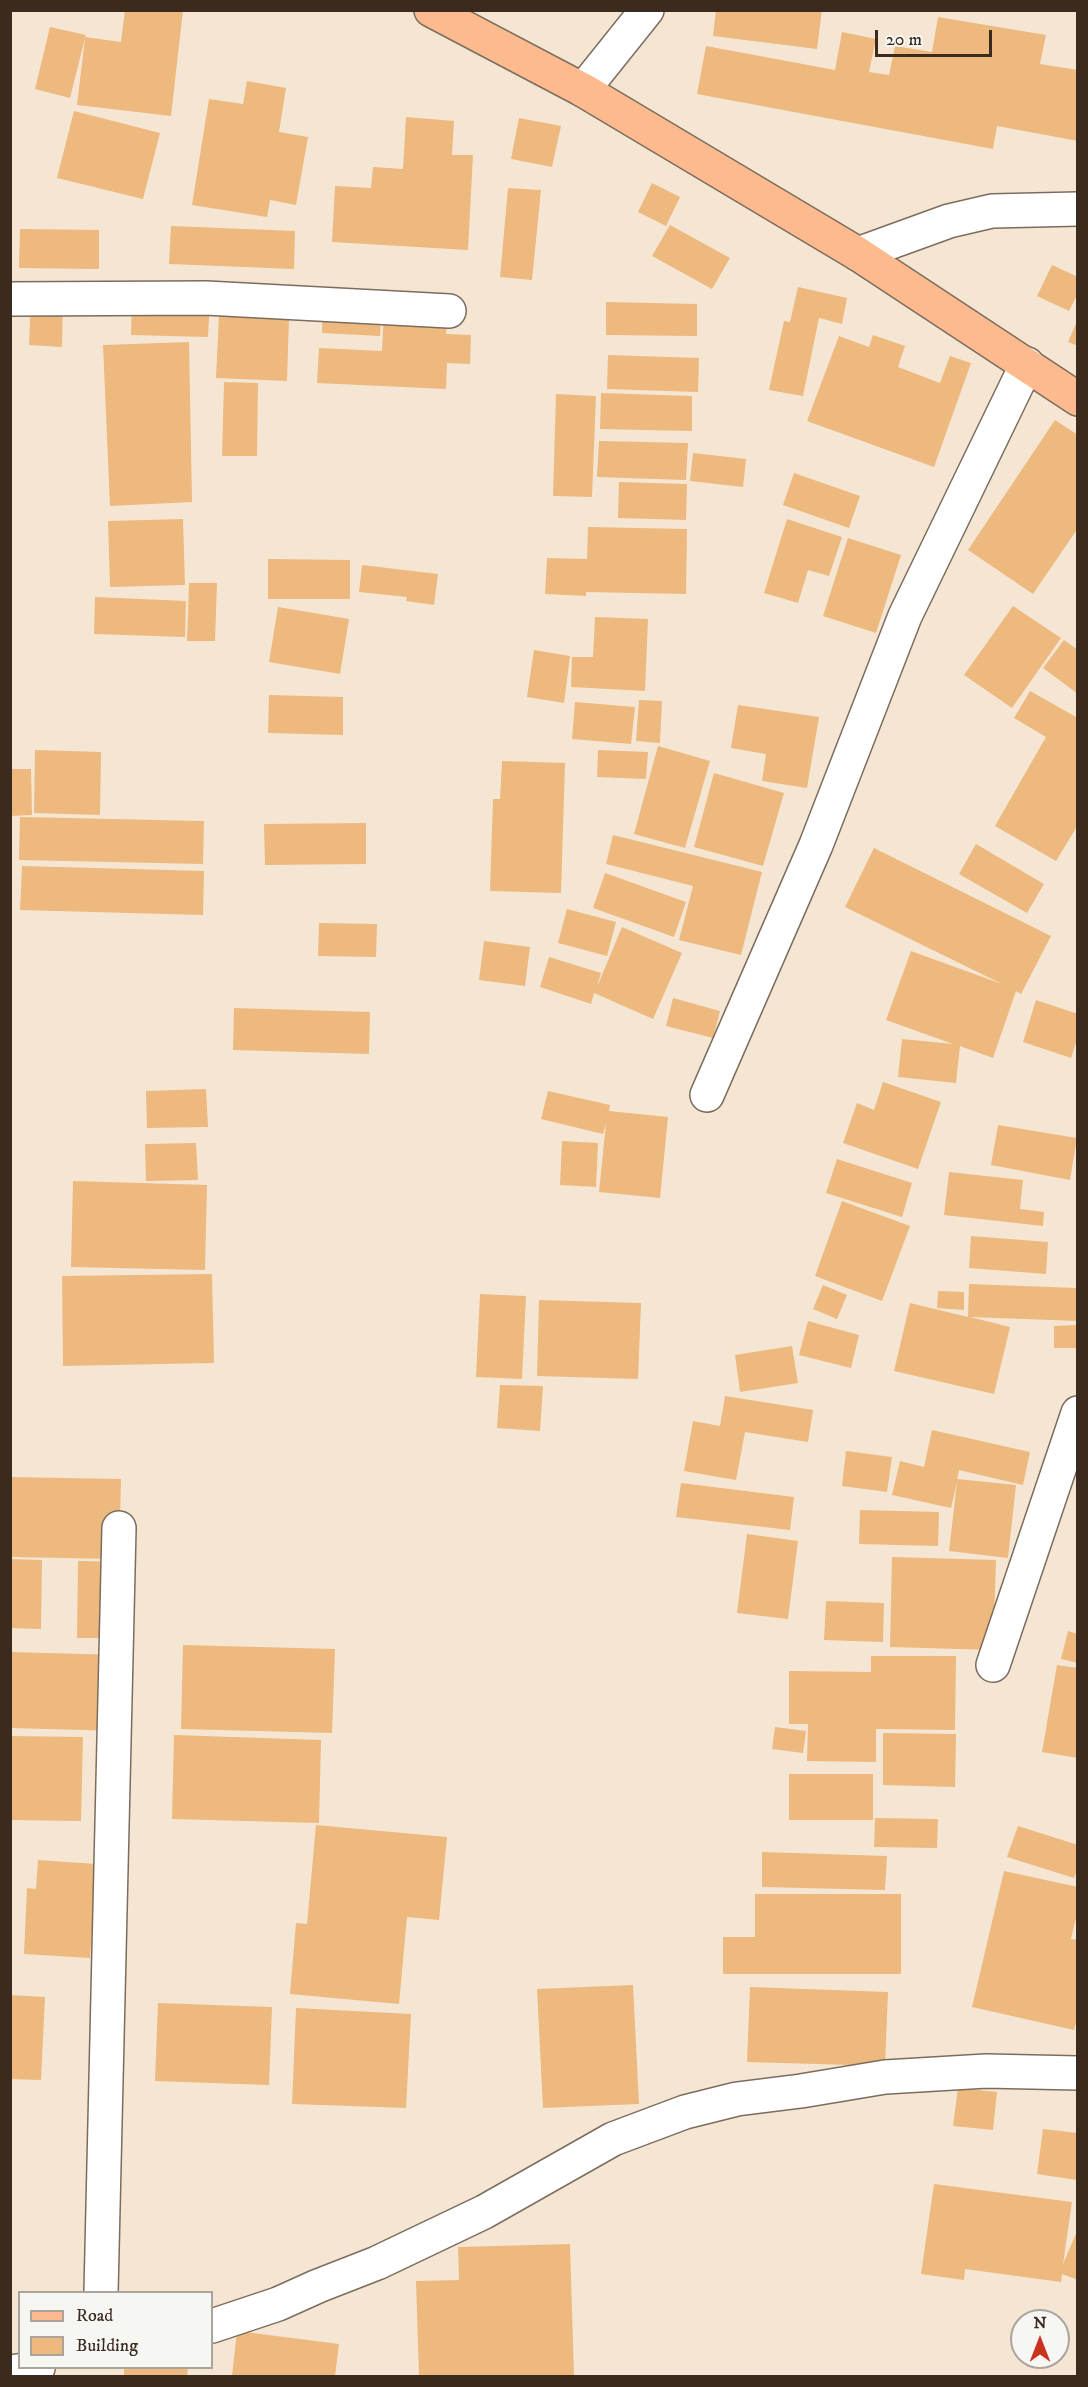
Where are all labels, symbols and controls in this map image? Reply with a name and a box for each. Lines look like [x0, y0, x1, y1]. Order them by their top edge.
scale bar [878, 18, 995, 56]
text: 20 m [886, 29, 922, 51]
legend [18, 2291, 213, 2369]
text: Road [76, 2305, 113, 2327]
north arrow [1010, 2309, 1070, 2369]
text: N [1033, 2313, 1047, 2333]
text: Building [76, 2335, 138, 2357]

